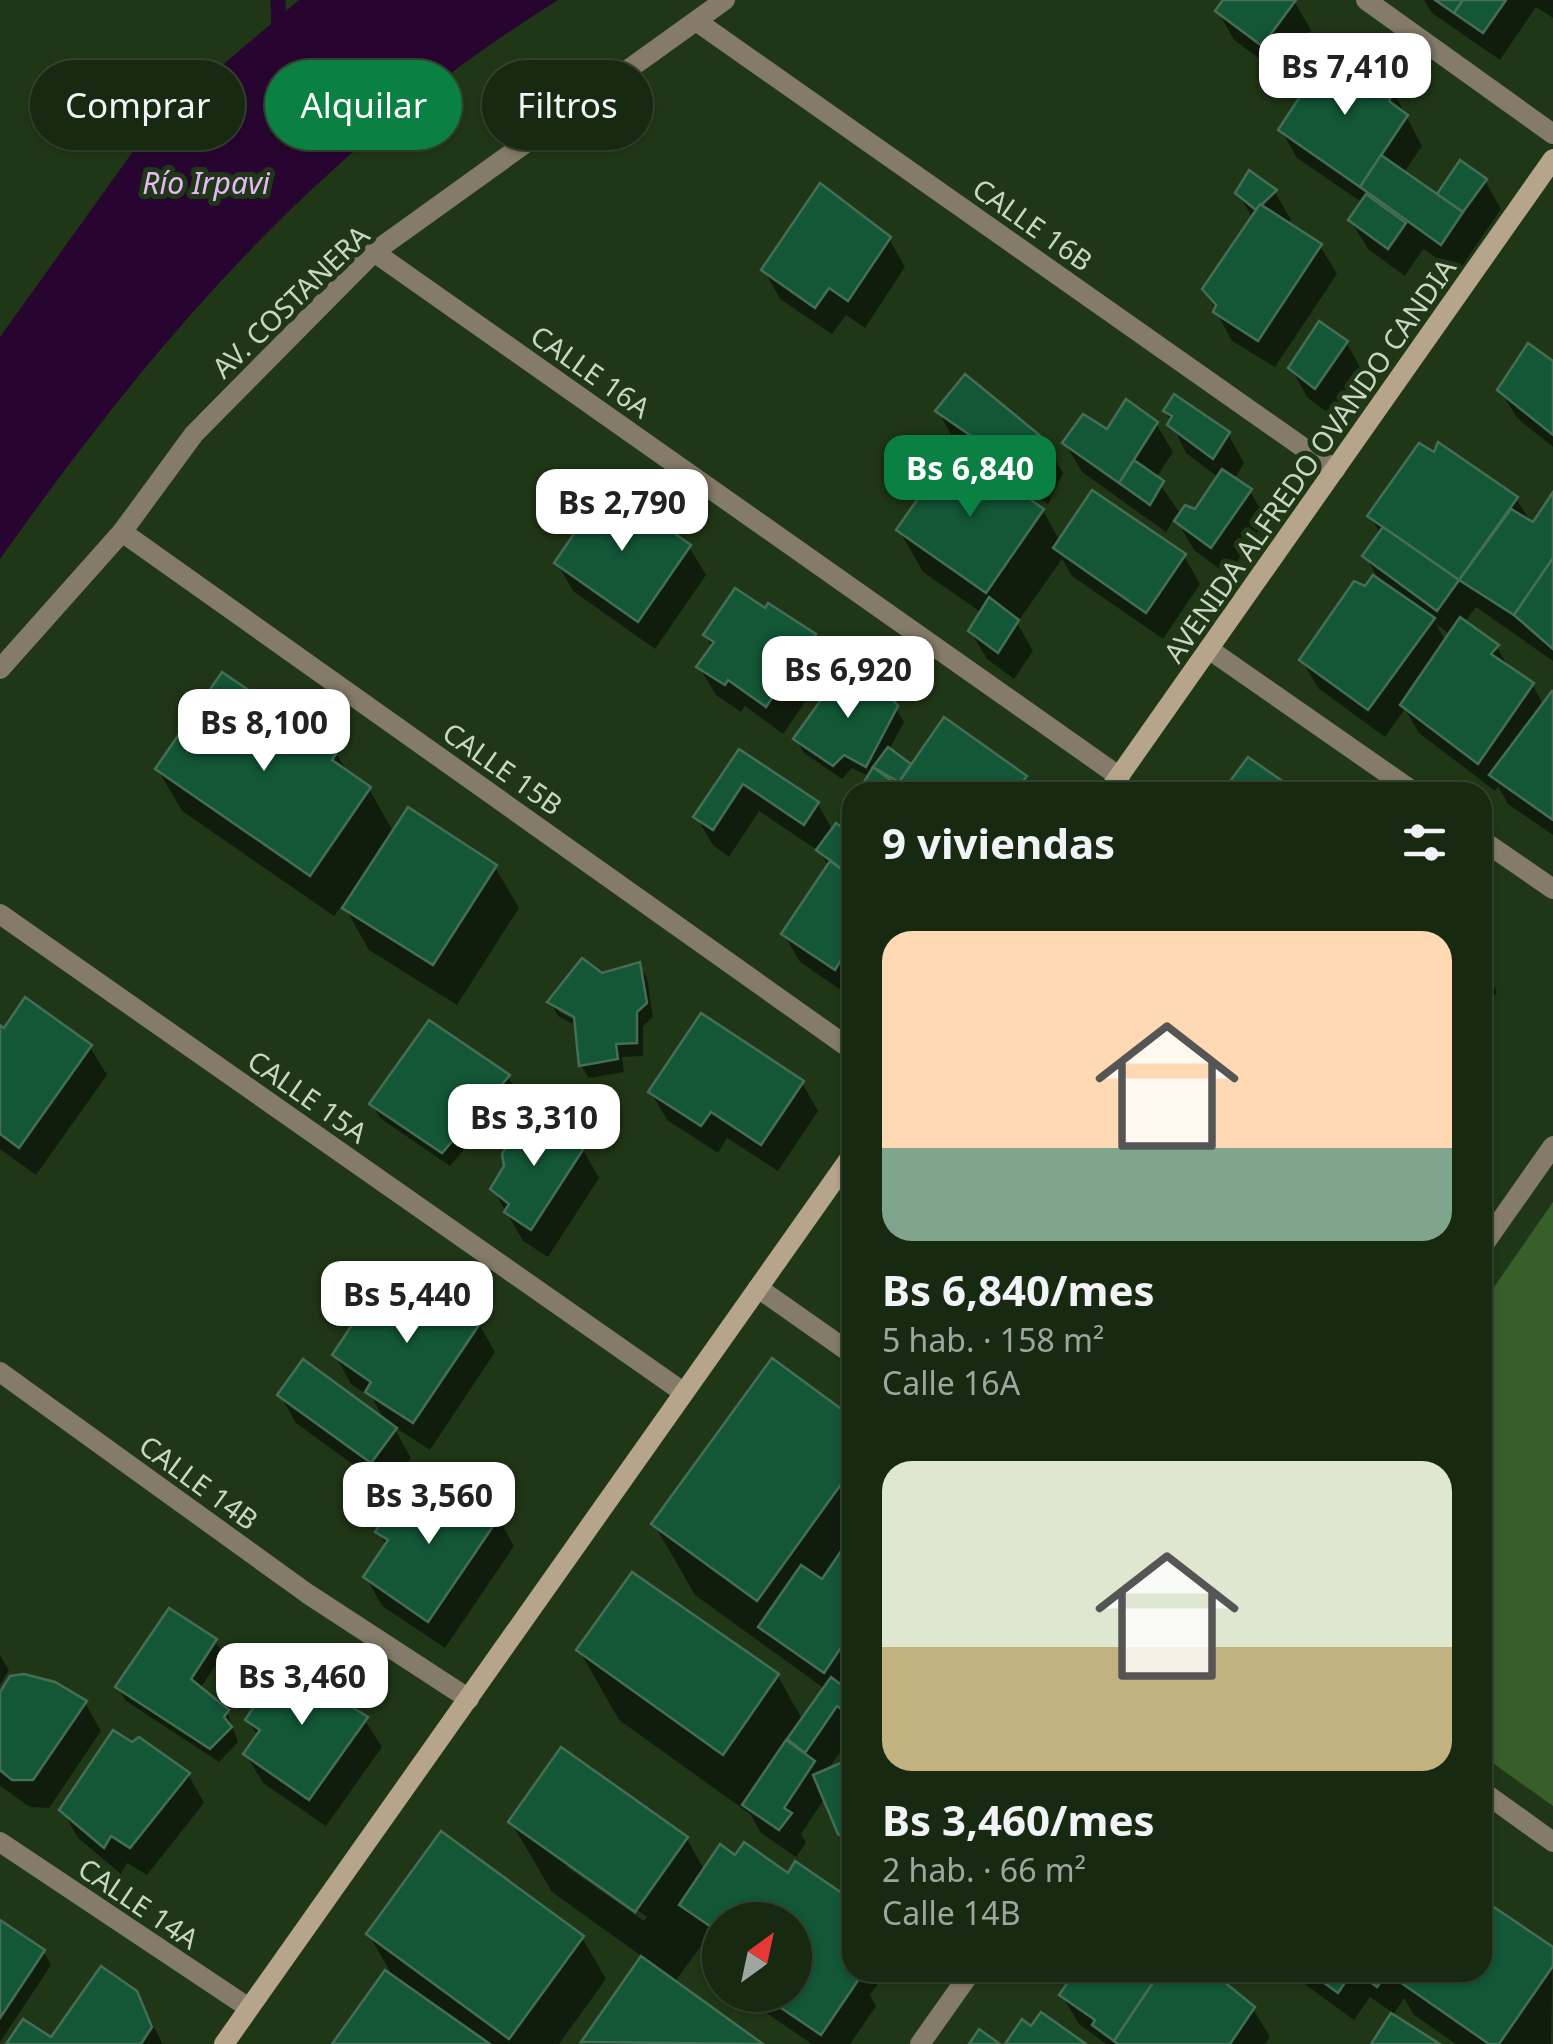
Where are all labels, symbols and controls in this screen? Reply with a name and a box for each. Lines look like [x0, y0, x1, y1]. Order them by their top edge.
pin: Bs 7,410 [1242, 33, 1448, 118]
text: Bs 7,410 [1281, 44, 1409, 87]
chip: Comprar [30, 60, 245, 150]
chip: Alquilar [265, 60, 462, 150]
chip: Filtros [482, 60, 653, 150]
water label: Río Irpavi [142, 162, 271, 203]
street label: CALLE 16B [966, 169, 1100, 279]
street label: AV. COSTANERA [203, 216, 377, 386]
street label: AVENIDA ALFREDO OVANDO CANDIA [1154, 250, 1464, 670]
street label: CALLE 16A [524, 316, 658, 426]
pin: Bs 6,840 [867, 435, 1073, 520]
text: Bs 6,840 [906, 446, 1034, 489]
pin: Bs 2,790 [519, 469, 725, 554]
text: Bs 2,790 [558, 480, 686, 523]
pin: Bs 6,920 [745, 636, 951, 721]
text: Bs 6,920 [784, 647, 912, 690]
pin: Bs 8,100 [161, 689, 367, 774]
text: Bs 8,100 [200, 700, 328, 743]
street label: CALLE 15B [436, 713, 570, 823]
text: 9 viviendas [882, 814, 1115, 871]
icon: filters [1397, 815, 1452, 870]
icon: home [1077, 996, 1257, 1176]
street label: CALLE 15A [241, 1041, 375, 1151]
pin: Bs 3,310 [431, 1084, 637, 1169]
text: Bs 3,310 [470, 1095, 598, 1138]
pin: Bs 5,440 [304, 1261, 510, 1346]
text: Bs 6,840/mes [882, 1261, 1155, 1318]
text: Bs 5,440 [343, 1272, 471, 1315]
text: 5 hab. · 158 m² [882, 1318, 1104, 1361]
text: Calle 16A [882, 1361, 1020, 1404]
street label: CALLE 14B [132, 1426, 266, 1538]
pin: Bs 3,560 [326, 1462, 532, 1547]
text: Bs 3,560 [365, 1473, 493, 1516]
icon: home [1077, 1526, 1257, 1706]
pin: Bs 3,460 [199, 1643, 405, 1728]
text: Bs 3,460 [238, 1654, 366, 1697]
text: Bs 3,460/mes [882, 1791, 1155, 1848]
text: 2 hab. · 66 m² [882, 1848, 1086, 1891]
street label: CALLE 14A [71, 1849, 207, 1957]
text: Calle 14B [882, 1891, 1020, 1934]
north arrow [702, 1902, 812, 2012]
map controls [702, 1902, 812, 2012]

